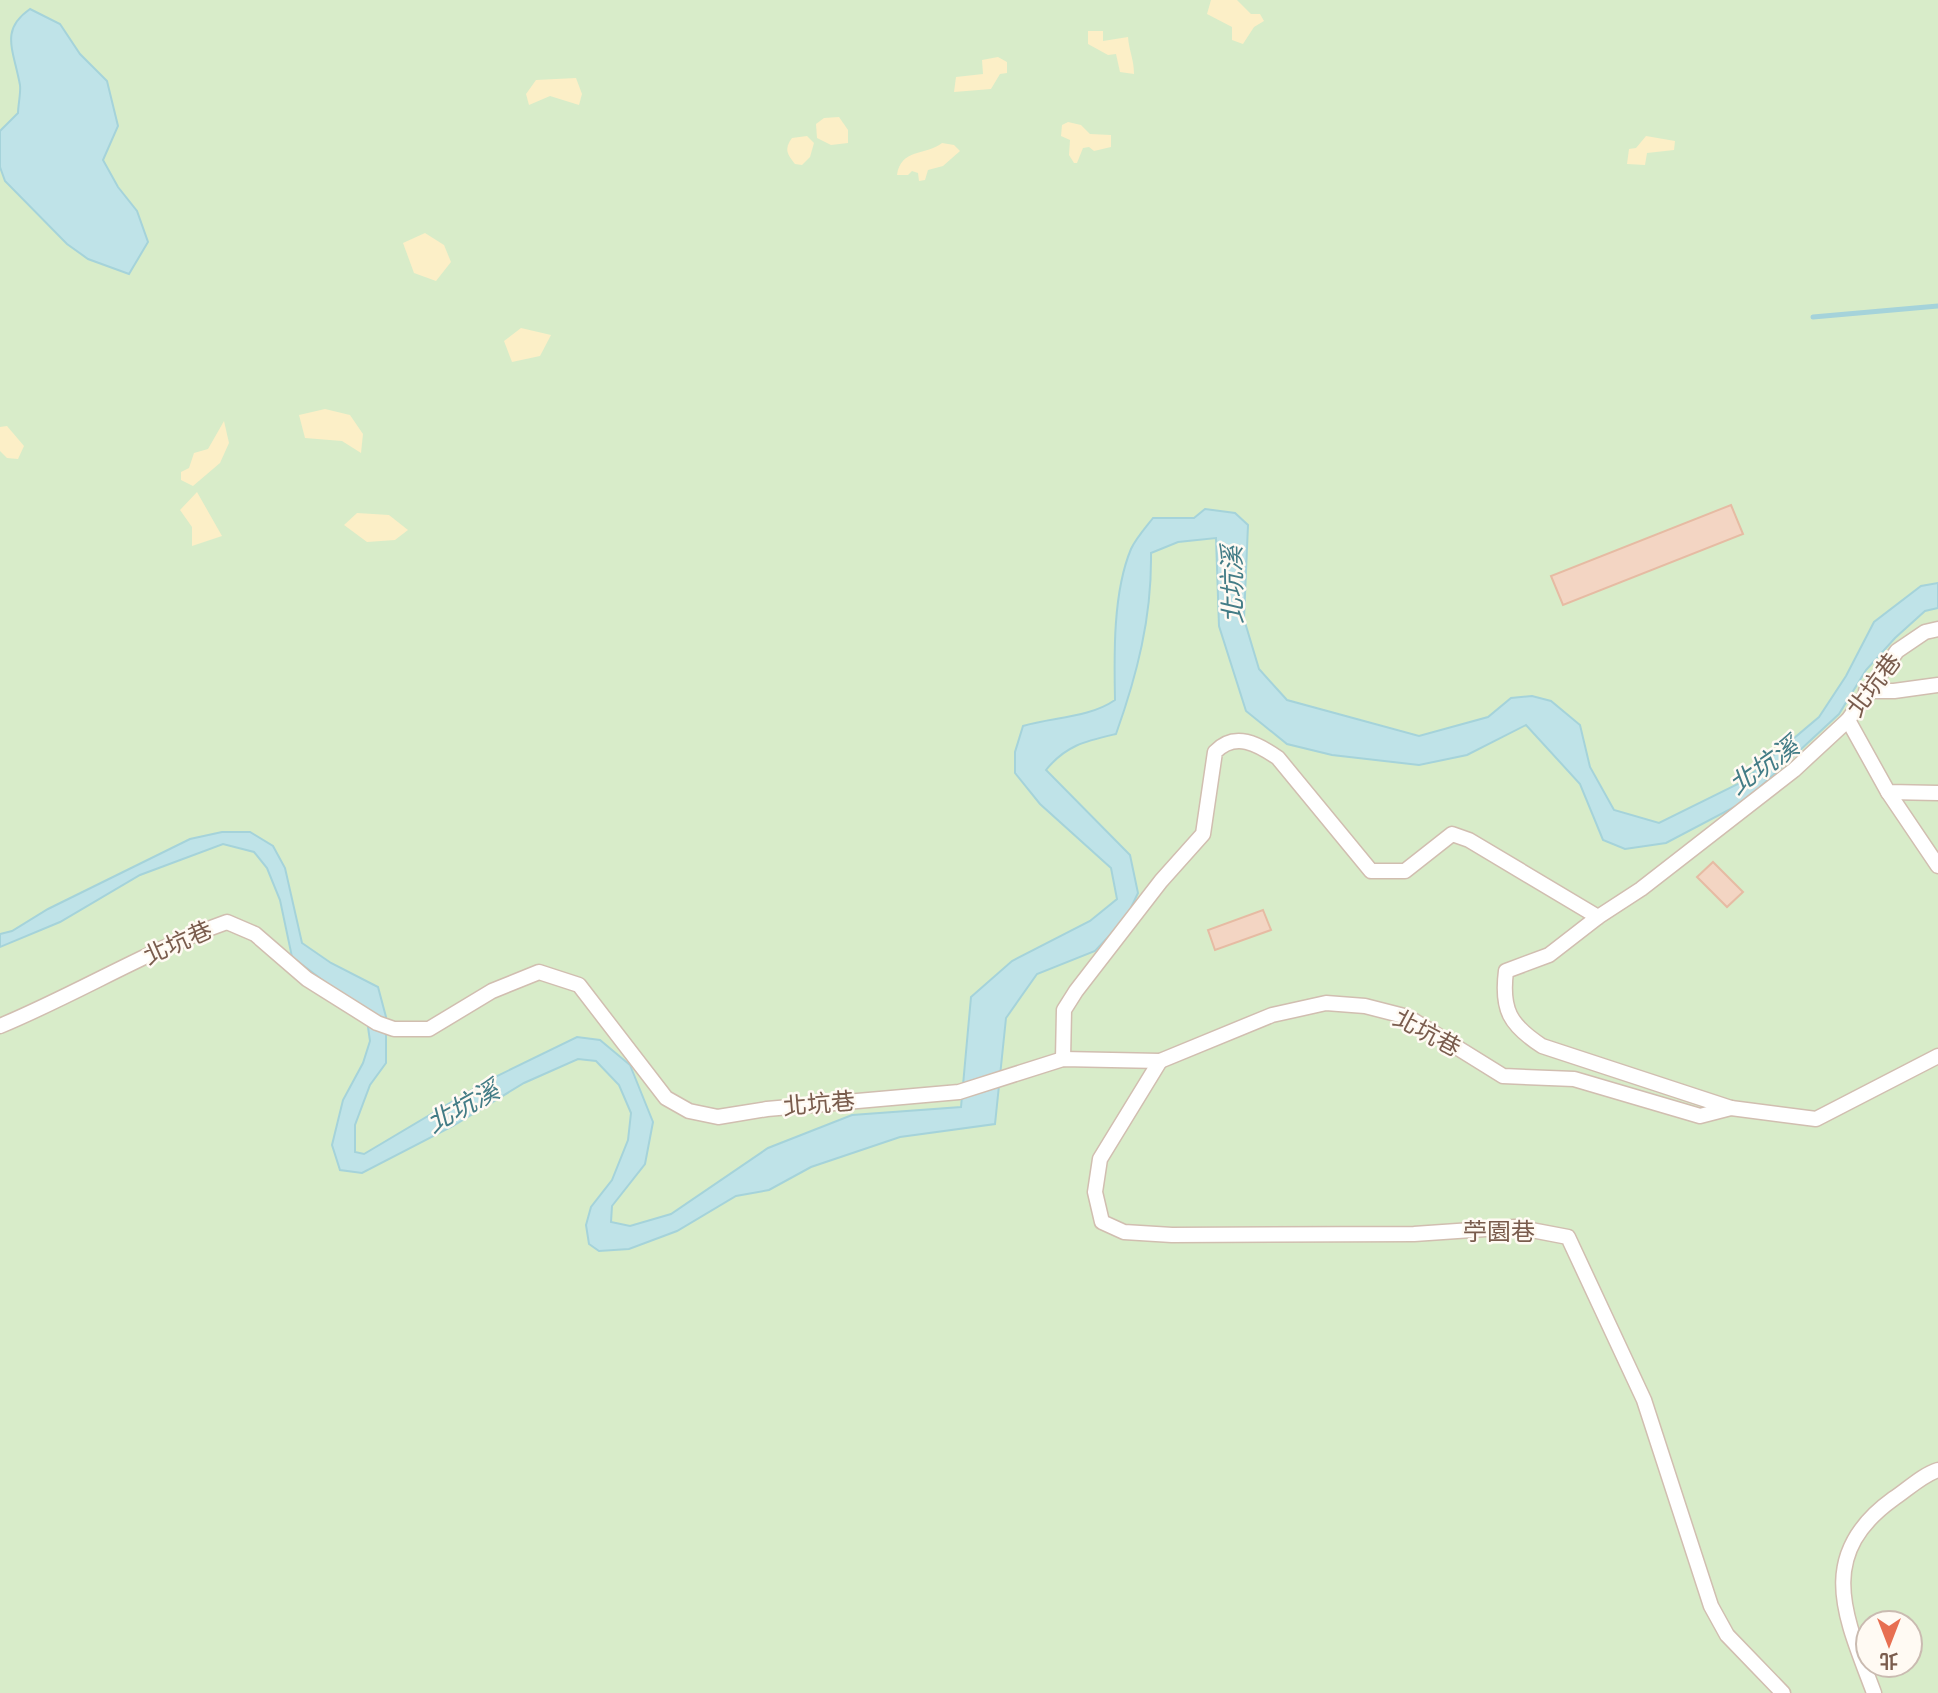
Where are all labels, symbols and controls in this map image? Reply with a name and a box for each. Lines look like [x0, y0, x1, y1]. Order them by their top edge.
water label: 北坑溪 [1217, 542, 1249, 624]
street label: 北坑巷 [1841, 648, 1907, 722]
water label: 北坑溪 [1723, 729, 1808, 801]
street label: 北坑巷 [139, 916, 217, 970]
street label: 北坑巷 [1389, 1004, 1465, 1062]
water label: 北坑溪 [421, 1073, 508, 1139]
street label: 北坑巷 [782, 1087, 856, 1121]
street label: 苧園巷 [1463, 1218, 1535, 1246]
north arrow [1854, 1609, 1924, 1679]
text: 北 [1879, 1649, 1899, 1671]

